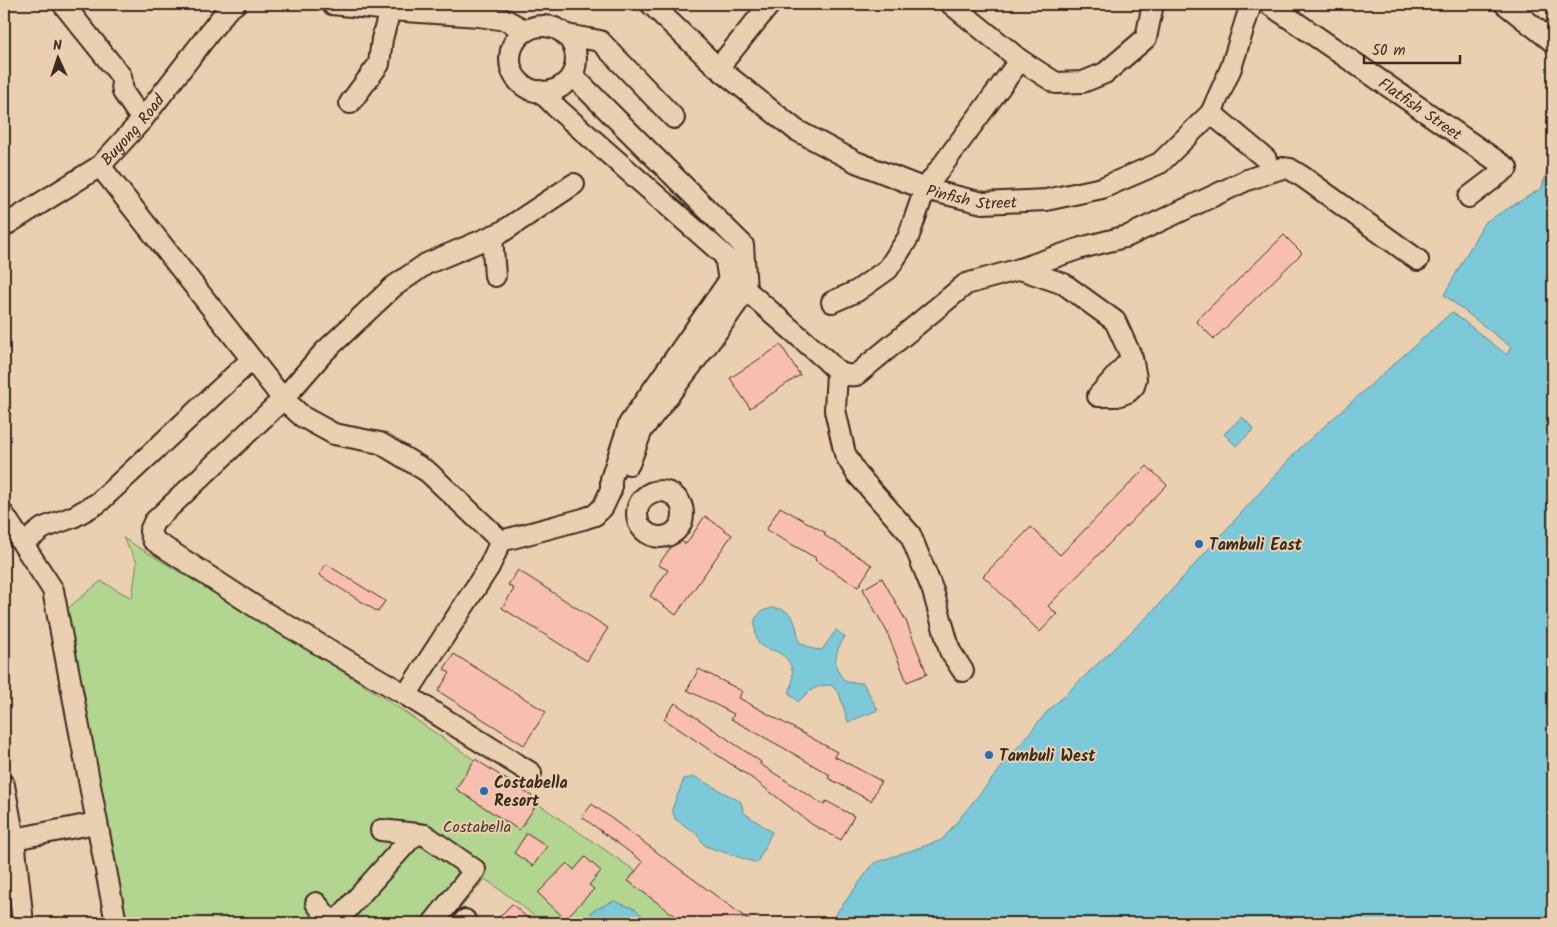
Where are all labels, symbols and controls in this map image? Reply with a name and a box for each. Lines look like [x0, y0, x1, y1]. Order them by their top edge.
north arrow [32, 32, 82, 82]
scale bar [1364, 32, 1461, 64]
text: N [52, 35, 63, 57]
text: 50 m [1372, 39, 1406, 63]
street label: Flatfish Street [1373, 72, 1467, 148]
street label: Buyong Road [95, 89, 172, 172]
street label: Pinfish Street [923, 179, 1018, 217]
place label: Tambuli East [1209, 533, 1303, 558]
marker: Tambuli East [1193, 538, 1205, 550]
place label: Tambuli West [999, 744, 1096, 769]
marker: Tambuli West [983, 749, 995, 761]
place label: Costabella Resort [494, 771, 568, 814]
marker: Costabella Resort [478, 785, 490, 797]
park label: Costabella [443, 815, 511, 840]

